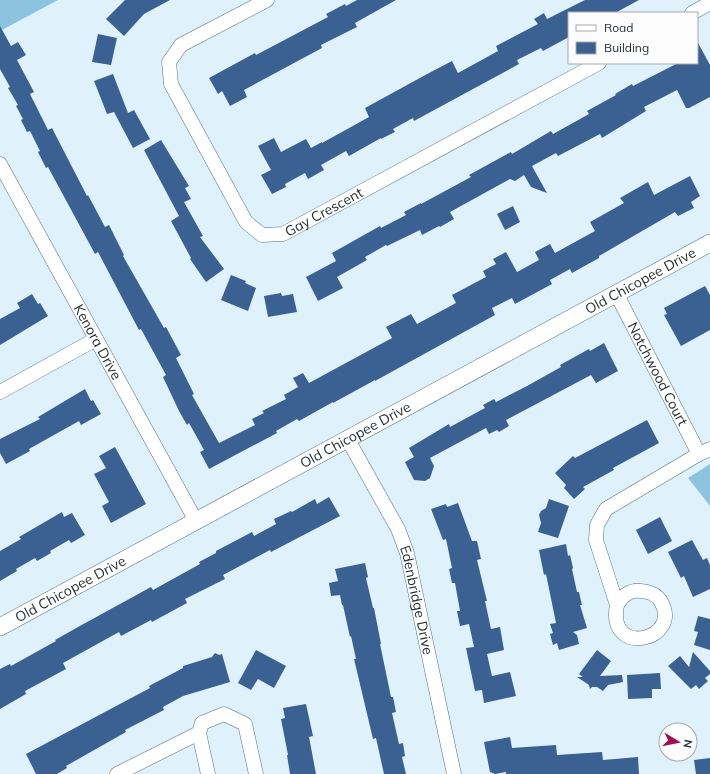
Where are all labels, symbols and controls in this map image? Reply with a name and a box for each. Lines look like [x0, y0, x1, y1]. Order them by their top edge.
legend [568, 12, 698, 64]
text: Road [604, 20, 633, 35]
text: Building [604, 40, 649, 55]
street label: Gay Crescent [281, 183, 366, 240]
street label: Old Chicopee Drive [582, 243, 699, 318]
street label: Kenora Drive [70, 301, 126, 383]
street label: Notchwood Court [624, 319, 692, 429]
street label: Old Chicopee Drive [297, 398, 414, 472]
street label: Edenbridge Drive [396, 543, 437, 656]
street label: Old Chicopee Drive [12, 552, 129, 626]
north arrow [658, 722, 698, 762]
text: N [680, 738, 695, 749]

